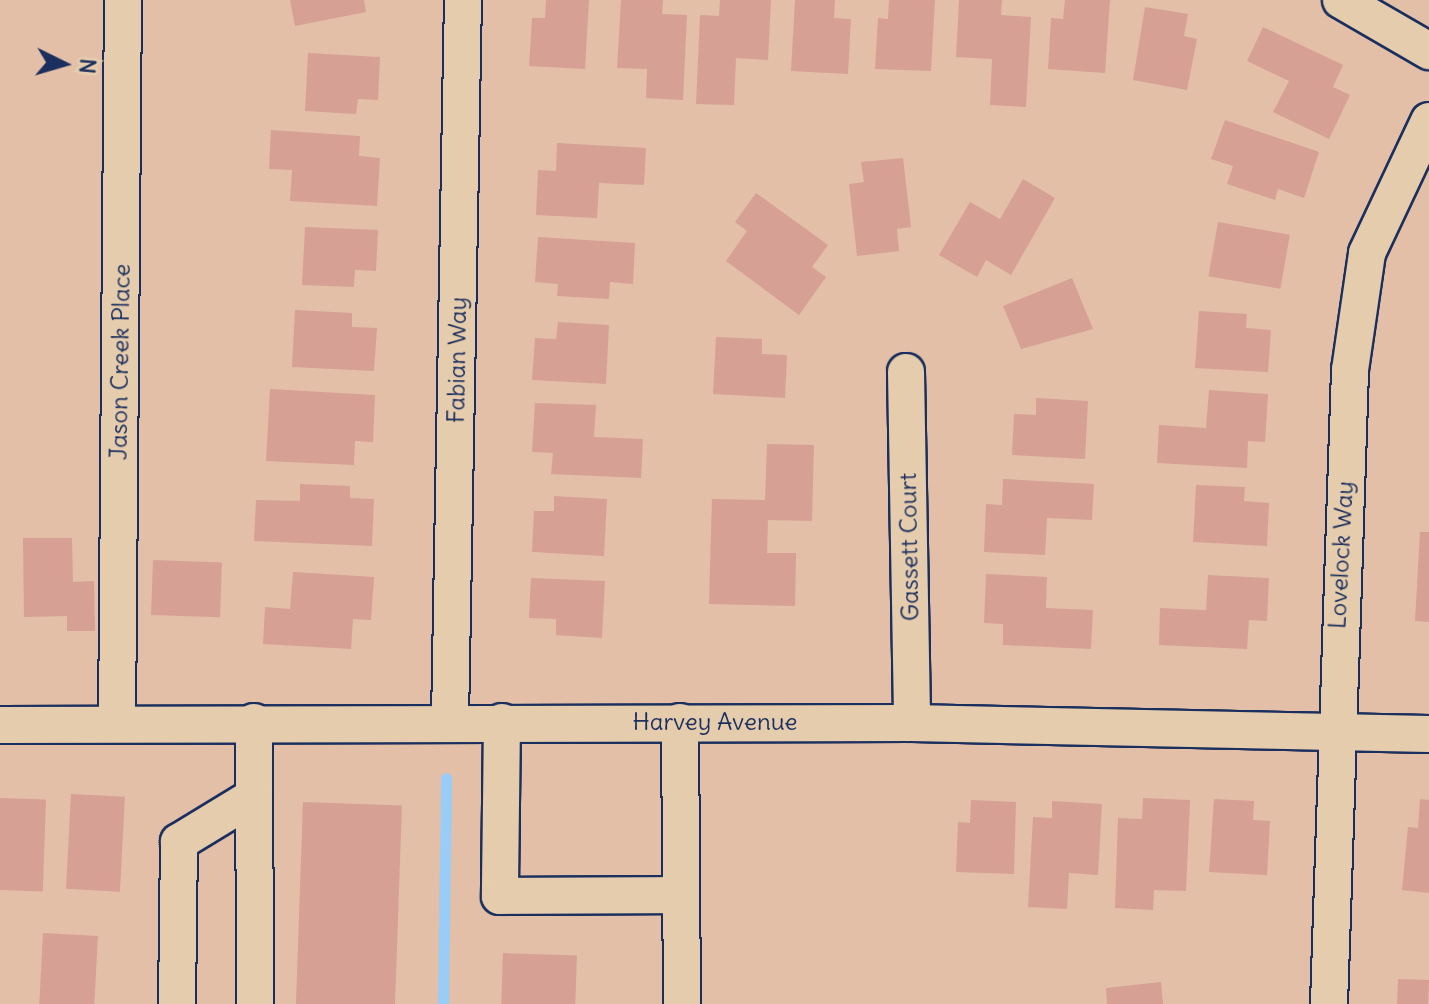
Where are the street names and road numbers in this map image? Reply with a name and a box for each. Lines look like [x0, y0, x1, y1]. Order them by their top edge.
street label: Jason Creek Place [104, 264, 136, 460]
street label: Fabian Way [441, 297, 473, 423]
street label: Gassett Court [893, 472, 925, 622]
street label: Lovelock Way [1323, 480, 1359, 630]
street label: Harvey Avenue [632, 708, 798, 736]

